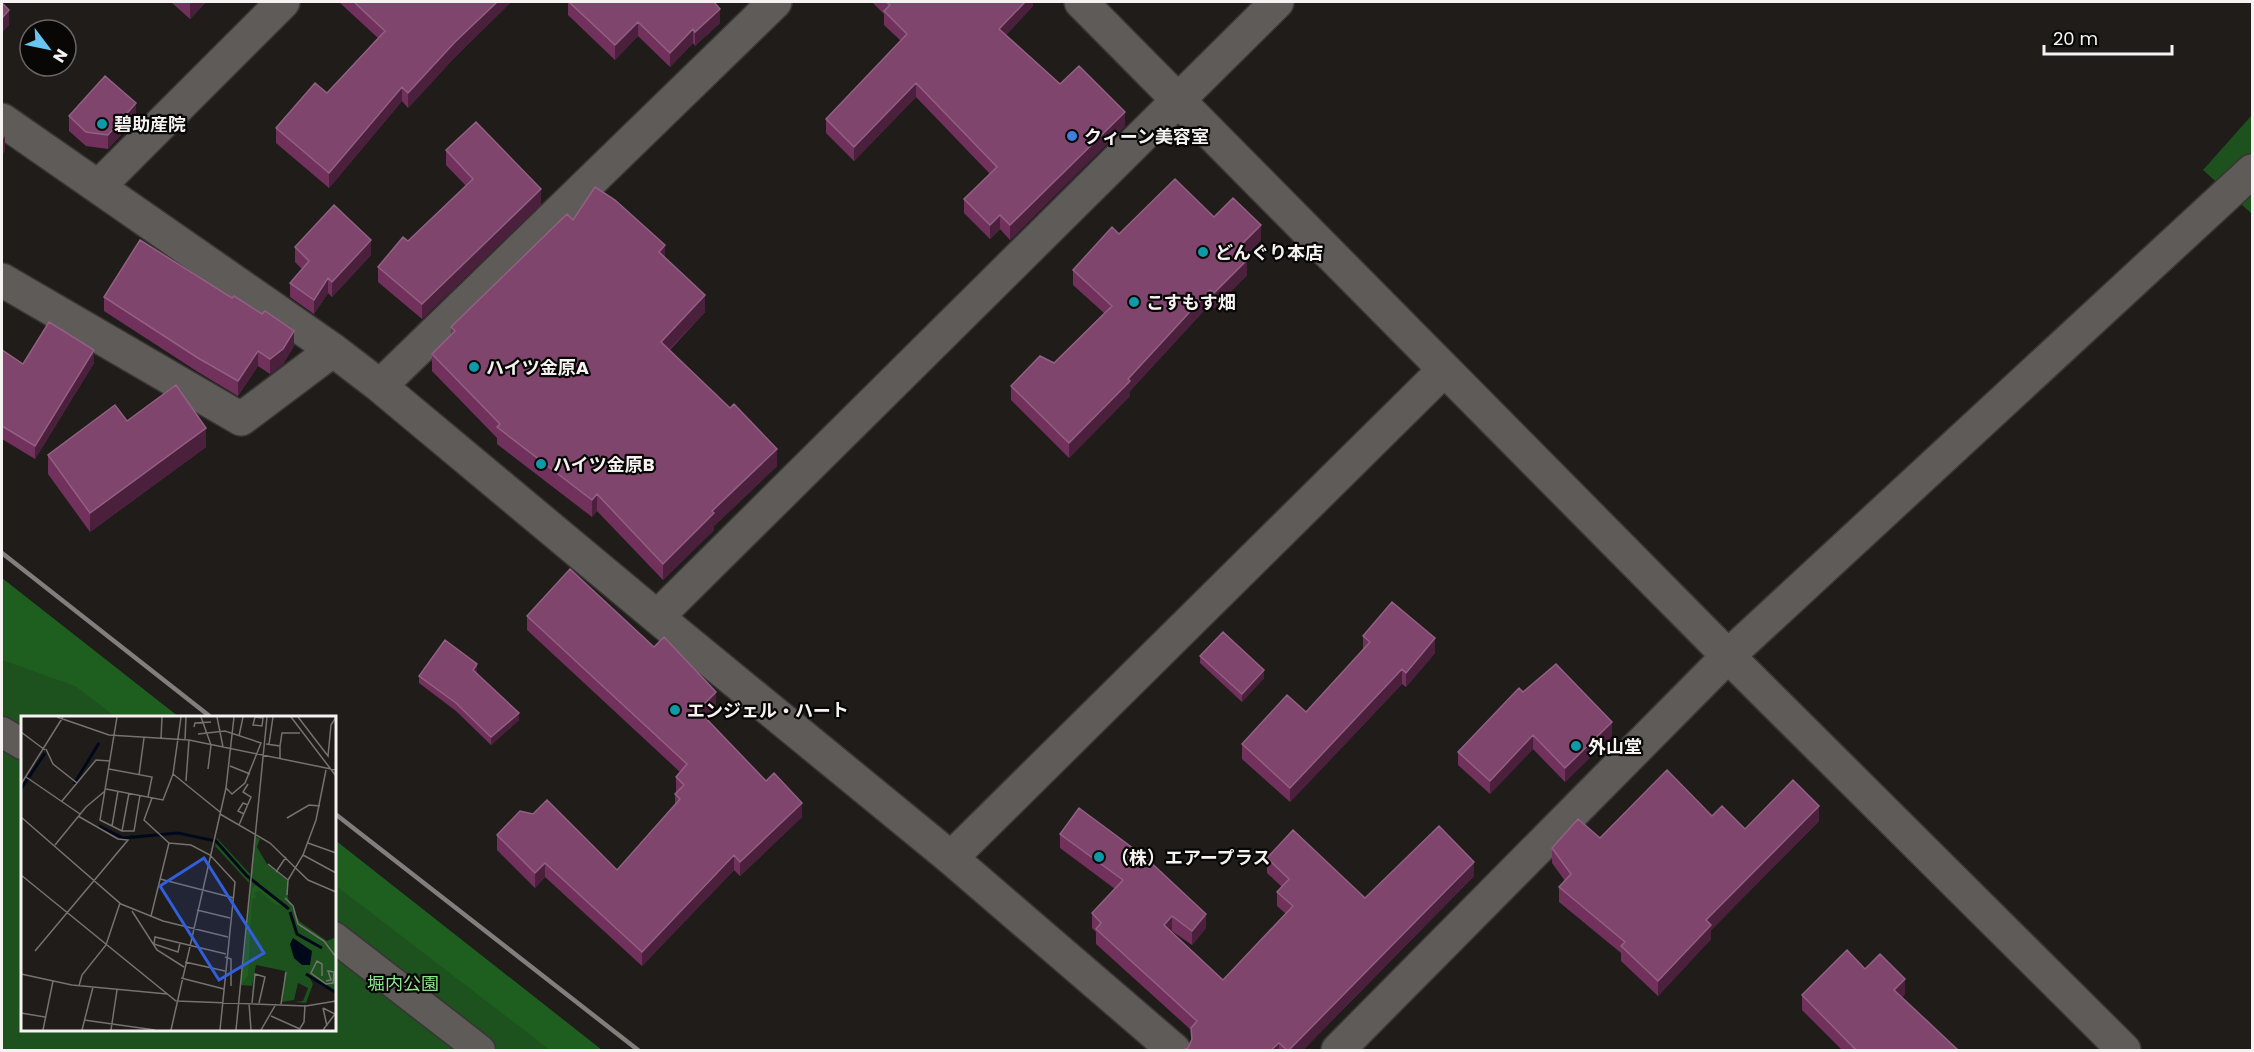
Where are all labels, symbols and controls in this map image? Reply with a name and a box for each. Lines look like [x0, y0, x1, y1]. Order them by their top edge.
north arrow [18, 18, 78, 78]
scale bar [2044, 18, 2172, 56]
text: 20 m [2053, 26, 2098, 51]
text: N [47, 44, 73, 67]
place label: 碧助産院 [114, 112, 186, 137]
marker: 碧助産院 [95, 117, 109, 131]
place label: クィーン美容室 [1084, 124, 1209, 149]
marker: クィーン美容室 [1065, 129, 1079, 143]
place label: どんぐり本店 [1215, 240, 1323, 265]
marker: どんぐり本店 [1196, 245, 1210, 259]
place label: こすもす畑 [1146, 290, 1236, 315]
marker: こすもす畑 [1127, 295, 1141, 309]
place label: ハイツ金原A [486, 355, 589, 380]
marker: ハイツ金原A [467, 360, 481, 374]
place label: ハイツ金原B [553, 452, 655, 477]
marker: ハイツ金原B [534, 457, 548, 471]
place label: エンジェル・ハート [687, 698, 849, 723]
marker: エンジェル・ハート [668, 703, 682, 717]
inset map [21, 716, 336, 1031]
place label: 外山堂 [1588, 734, 1642, 759]
marker: 外山堂 [1569, 739, 1583, 753]
place label: （株）エアープラス [1111, 845, 1270, 870]
marker: （株）エアープラス [1092, 850, 1106, 864]
park label: 堀内公園 [367, 971, 439, 996]

